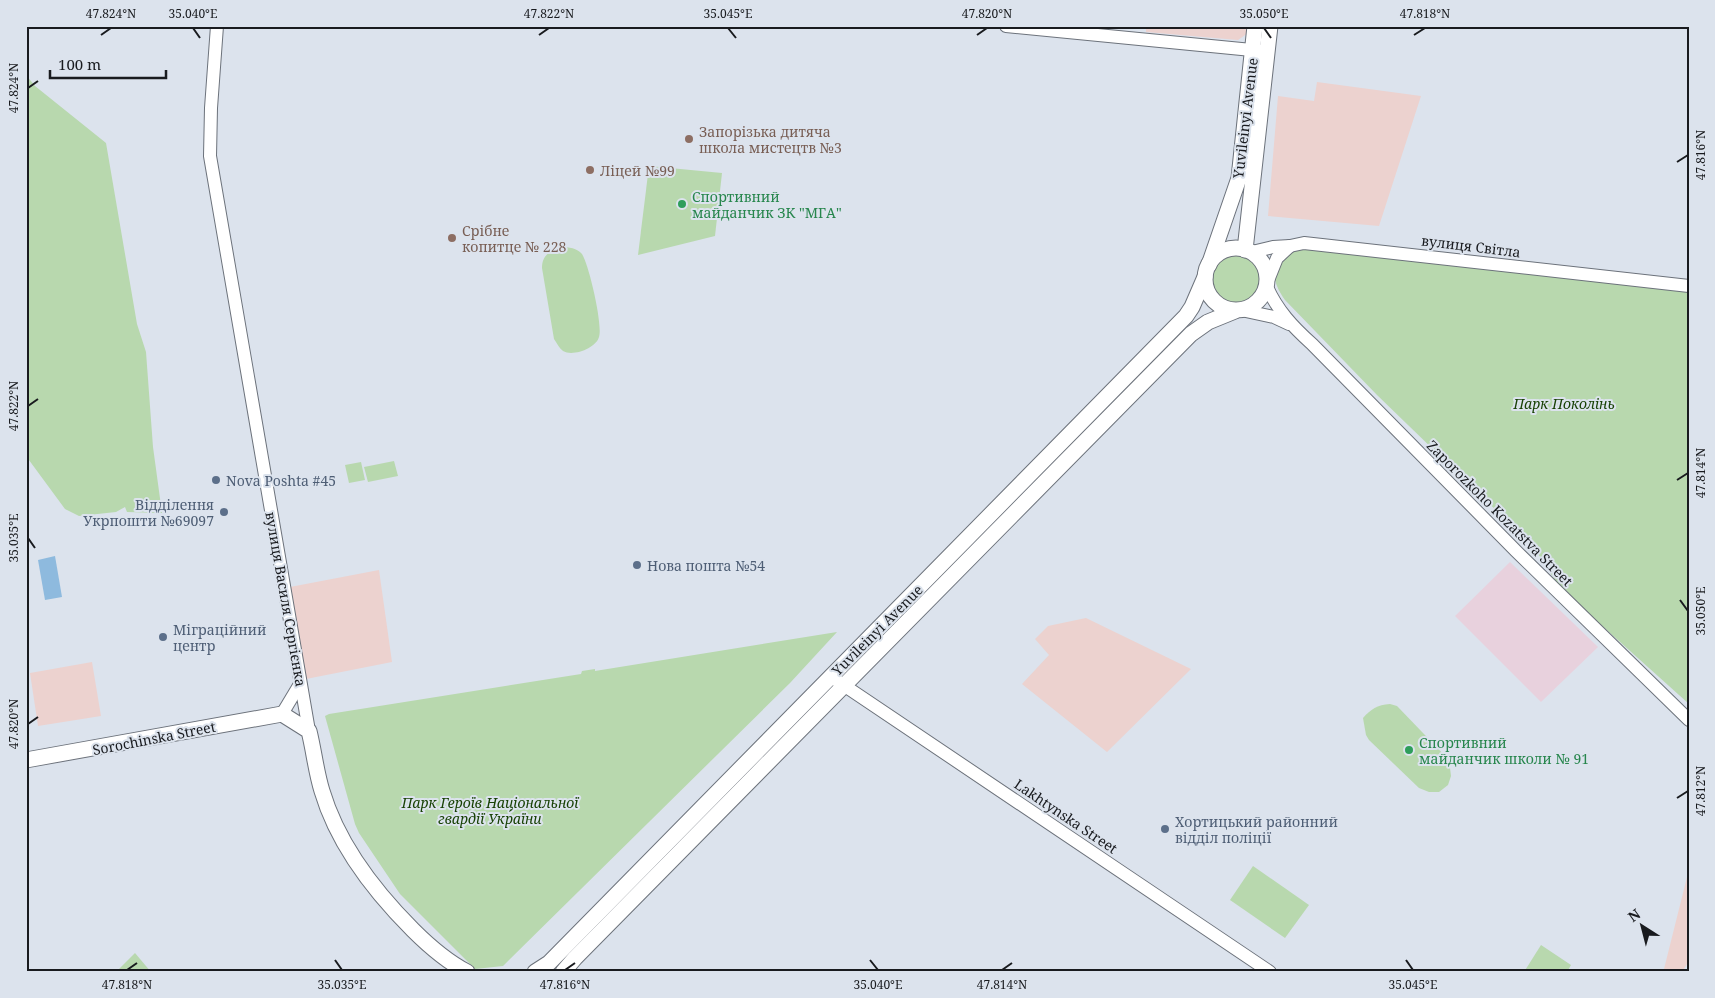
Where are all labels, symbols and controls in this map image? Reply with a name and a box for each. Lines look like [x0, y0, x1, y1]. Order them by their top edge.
text: 47.824°N [86, 5, 136, 22]
text: 35.040°E [169, 5, 217, 22]
text: 47.822°N [524, 5, 574, 22]
text: 35.045°E [704, 5, 752, 22]
text: 47.820°N [962, 5, 1012, 22]
text: 35.050°E [1240, 5, 1288, 22]
text: 47.818°N [1400, 5, 1450, 22]
scale bar [50, 48, 166, 80]
text: 100 m [58, 54, 101, 74]
street label: Yuvileinyi Avenue [1228, 57, 1262, 180]
text: 47.824°N [5, 63, 22, 113]
place label: Запорізька дитяча школа мистецтв №3 [699, 122, 842, 157]
text: 47.816°N [1692, 130, 1709, 180]
marker: Запорізька дитяча школа мистецтв №3 [683, 133, 695, 145]
place label: Ліцей №99 [600, 161, 675, 180]
marker: Ліцей №99 [584, 164, 596, 176]
place label: Спортивний майданчик ЗК "МГА" [692, 187, 842, 222]
marker: Спортивний майданчик ЗК "МГА" [676, 198, 688, 210]
place label: Срібне копитце № 228 [462, 221, 567, 256]
street label: вулиця Світла [1420, 230, 1522, 262]
marker: Срібне копитце № 228 [446, 232, 458, 244]
text: 47.822°N [5, 381, 22, 431]
park label: Парк Поколінь [1512, 394, 1615, 413]
street label: Zaporozkoho Kozatstva Street [1423, 436, 1577, 590]
text: 47.814°N [1692, 448, 1709, 498]
place label: Nova Poshta #45 [226, 471, 336, 490]
marker: Nova Poshta #45 [210, 474, 222, 486]
place label: Відділення Укрпошти №69097 [83, 495, 214, 530]
marker: Відділення Укрпошти №69097 [218, 506, 230, 518]
street label: вулиця Василя Сергієнка [261, 510, 311, 688]
text: 35.035°E [5, 514, 22, 562]
place label: Нова пошта №54 [647, 556, 765, 575]
marker: Нова пошта №54 [631, 559, 643, 571]
street label: Yuvileinyi Avenue [827, 580, 927, 680]
text: 35.050°E [1692, 587, 1709, 635]
place label: Міграційний центр [173, 620, 267, 655]
marker: Міграційний центр [157, 631, 169, 643]
text: 47.820°N [5, 699, 22, 749]
street label: Sorochinska Street [91, 717, 217, 759]
place label: Спортивний майданчик школи № 91 [1419, 733, 1589, 768]
marker: Спортивний майданчик школи № 91 [1403, 744, 1415, 756]
text: 47.812°N [1692, 766, 1709, 816]
street label: Lakhtynska Street [1011, 774, 1121, 858]
park label: Парк Героїв Національної гвардії України [401, 793, 579, 828]
place label: Хортицький районний відділ поліції [1175, 812, 1338, 847]
marker: Хортицький районний відділ поліції [1159, 823, 1171, 835]
north arrow [1618, 900, 1668, 950]
text: N [1624, 904, 1644, 926]
text: 47.818°N [102, 976, 152, 993]
text: 35.035°E [318, 976, 366, 993]
text: 47.816°N [540, 976, 590, 993]
text: 35.040°E [854, 976, 902, 993]
text: 47.814°N [977, 976, 1027, 993]
text: 35.045°E [1389, 976, 1437, 993]

